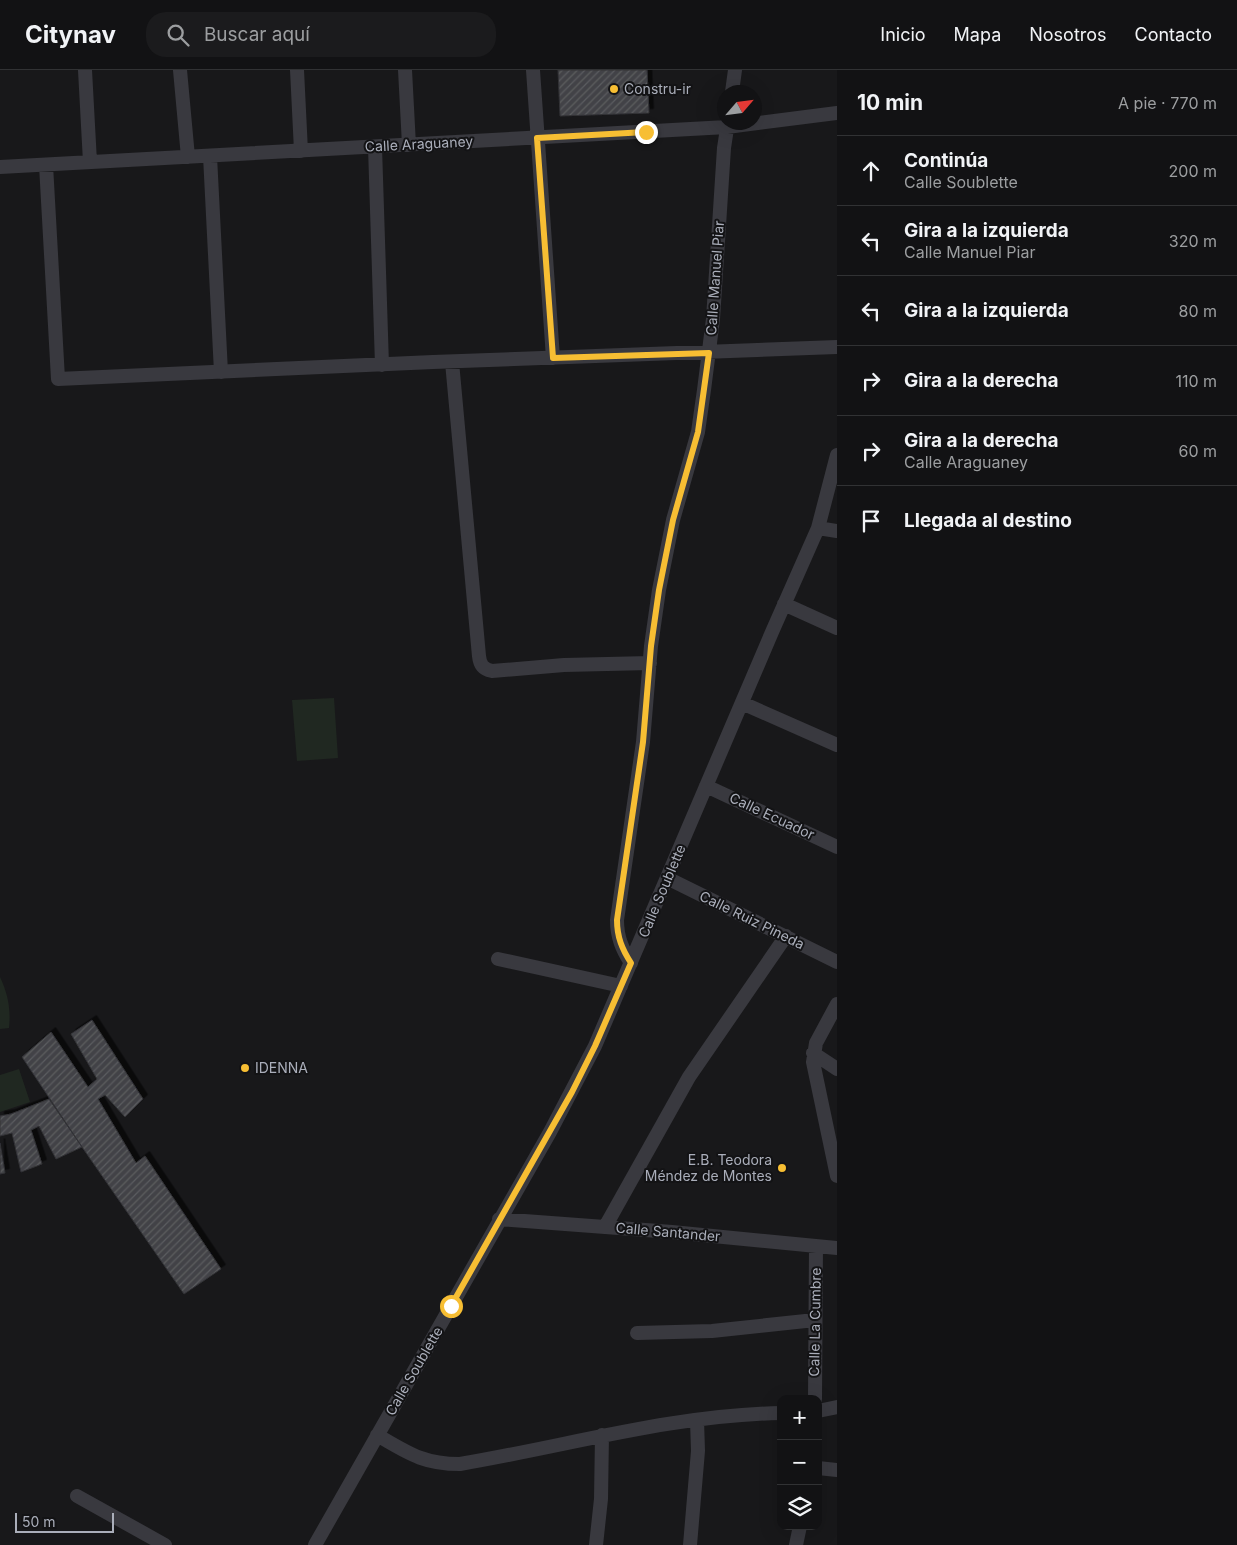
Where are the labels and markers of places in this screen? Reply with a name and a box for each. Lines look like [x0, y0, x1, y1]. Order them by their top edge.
place label: Constru-ir [624, 80, 691, 97]
marker: Constru-ir [608, 83, 620, 95]
place label: IDENNA [255, 1059, 308, 1076]
marker: IDENNA [239, 1062, 251, 1074]
place label: E.B. Teodora Méndez de Montes [645, 1151, 772, 1184]
marker: E.B. Teodora Méndez de Montes [776, 1162, 788, 1174]

